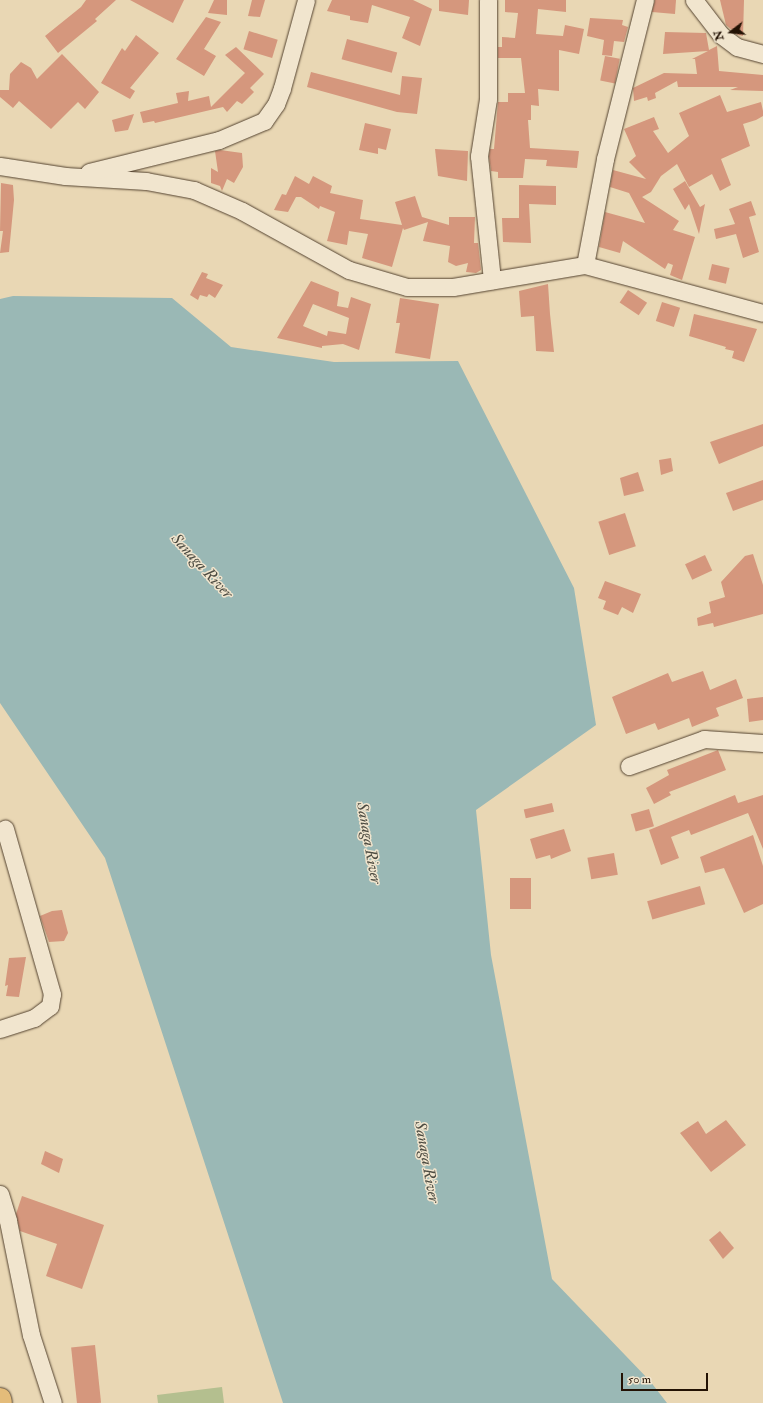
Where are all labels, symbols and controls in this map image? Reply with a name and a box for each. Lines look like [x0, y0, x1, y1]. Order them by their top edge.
north arrow [711, 12, 751, 52]
text: N [711, 29, 727, 42]
water label: Sanaga River [167, 529, 237, 603]
water label: Sanaga River [352, 801, 386, 885]
water label: Sanaga River [410, 1120, 444, 1204]
scale bar [623, 1365, 710, 1391]
text: 50 m [628, 1372, 651, 1387]

